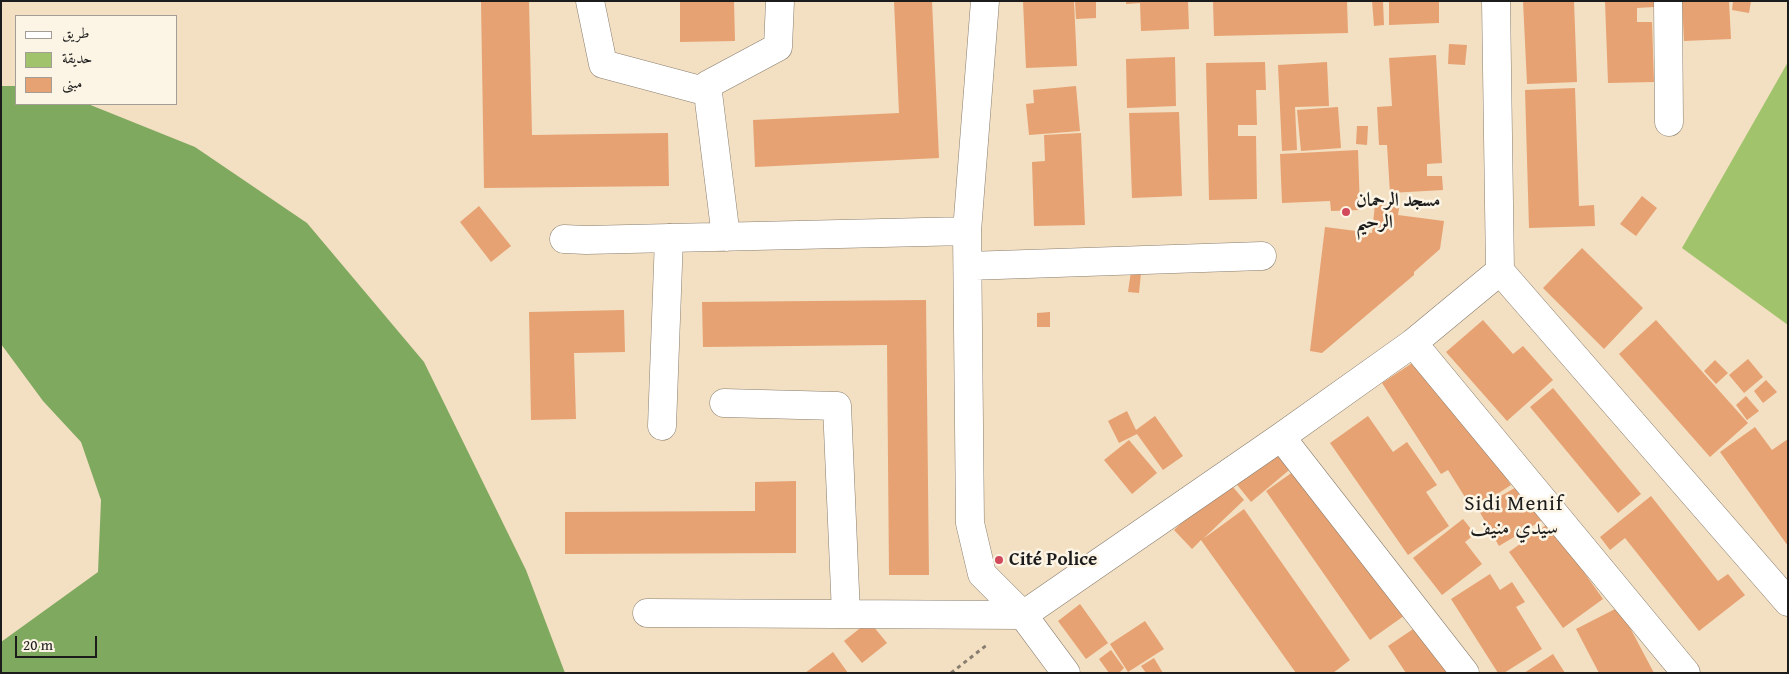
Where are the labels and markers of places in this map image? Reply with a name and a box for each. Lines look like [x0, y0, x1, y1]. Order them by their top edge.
place label: مسجد الرحمان الرحيم [1356, 190, 1440, 234]
marker: مسجد الرحمان الرحيم [1340, 206, 1352, 218]
place label: Cité Police [1009, 549, 1097, 571]
marker: Cité Police [993, 554, 1005, 566]

